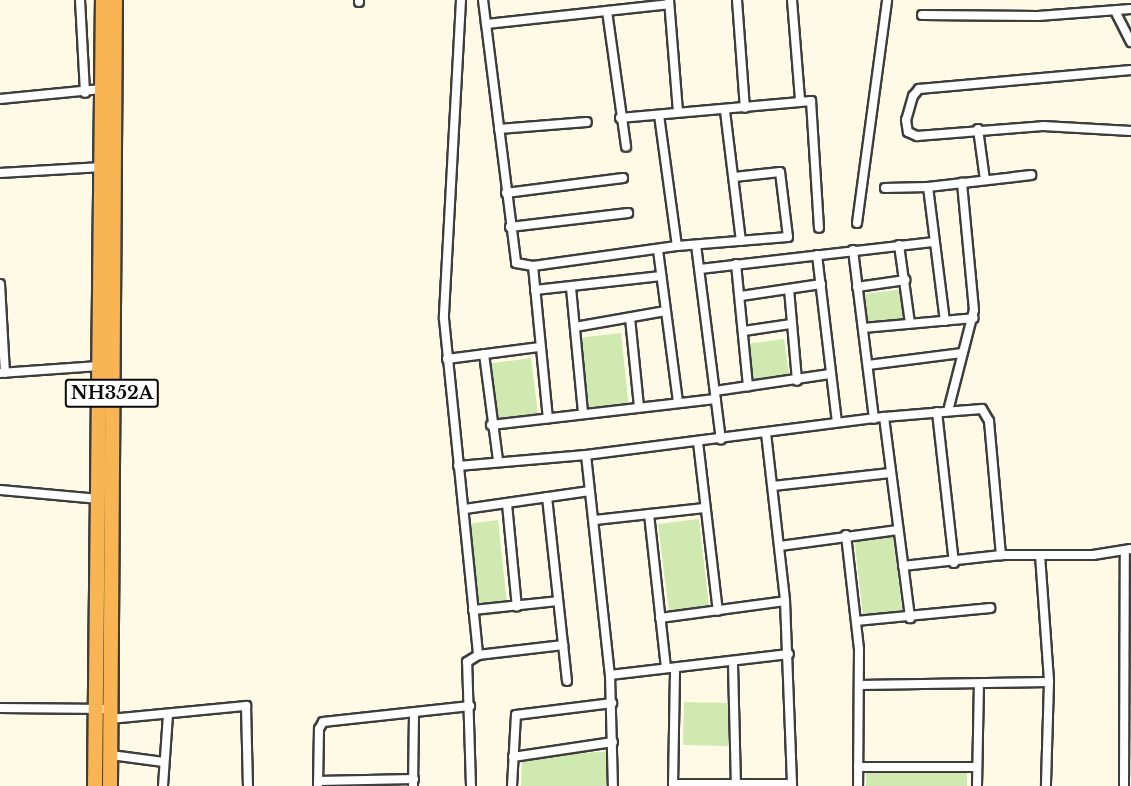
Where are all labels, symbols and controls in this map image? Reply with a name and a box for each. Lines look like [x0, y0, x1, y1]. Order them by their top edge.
road number: NH352A [64, 378, 160, 408]

